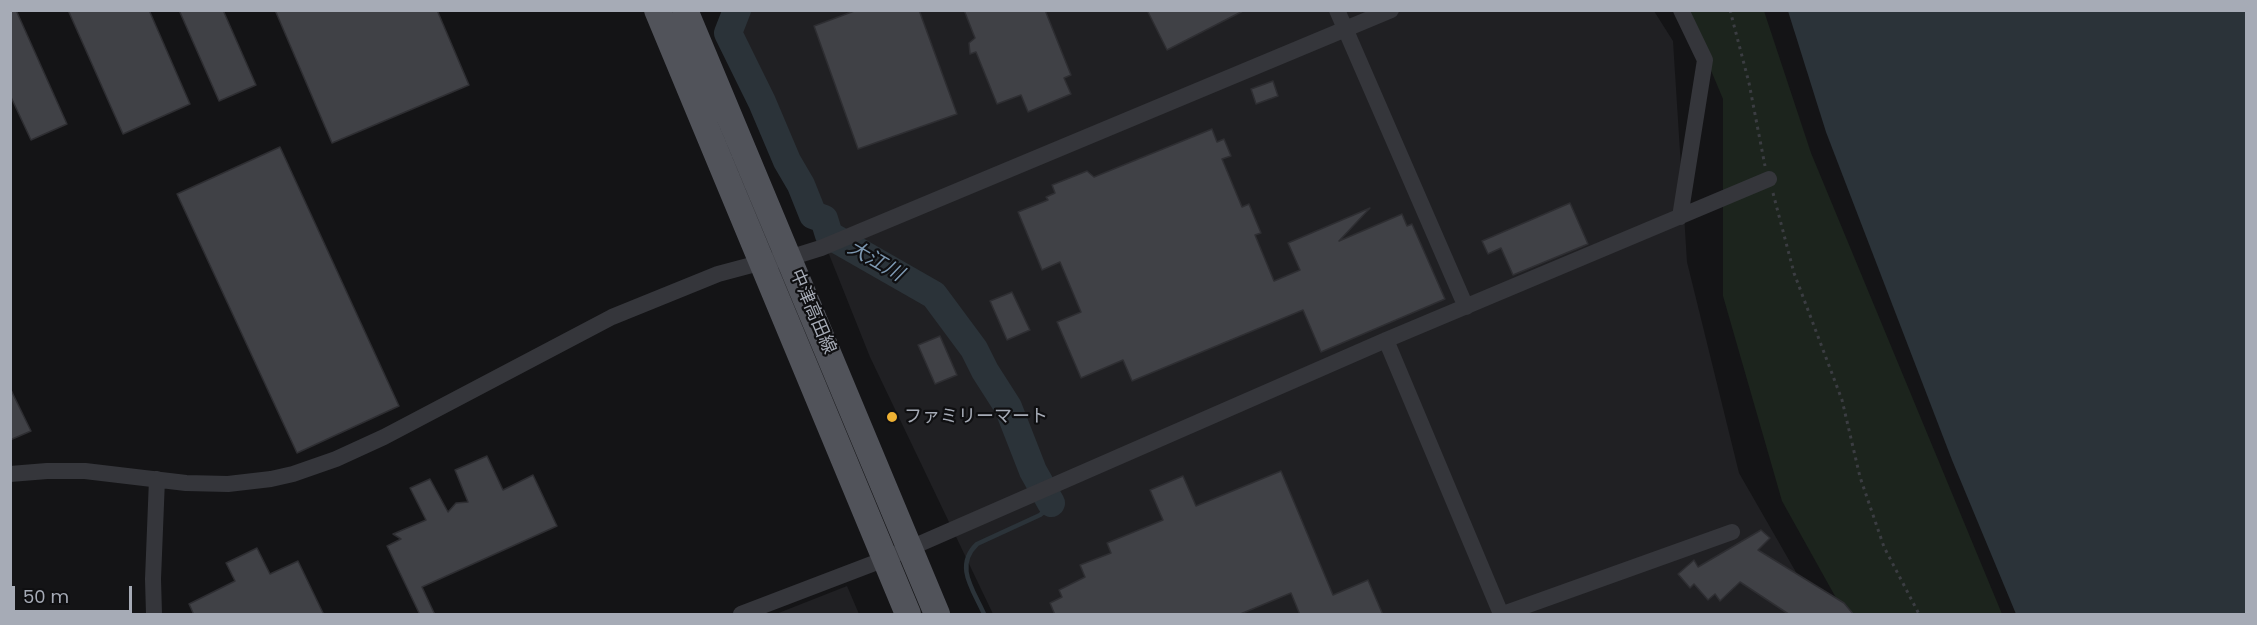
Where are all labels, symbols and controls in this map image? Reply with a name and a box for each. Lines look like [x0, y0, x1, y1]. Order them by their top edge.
water label: 大江川 [843, 237, 907, 287]
street label: 中津高田線 [784, 266, 840, 358]
place label: ファミリーマート [904, 406, 1048, 428]
marker: ファミリーマート [885, 410, 899, 424]
scale bar [15, 574, 135, 612]
text: 50 m [23, 584, 69, 609]

